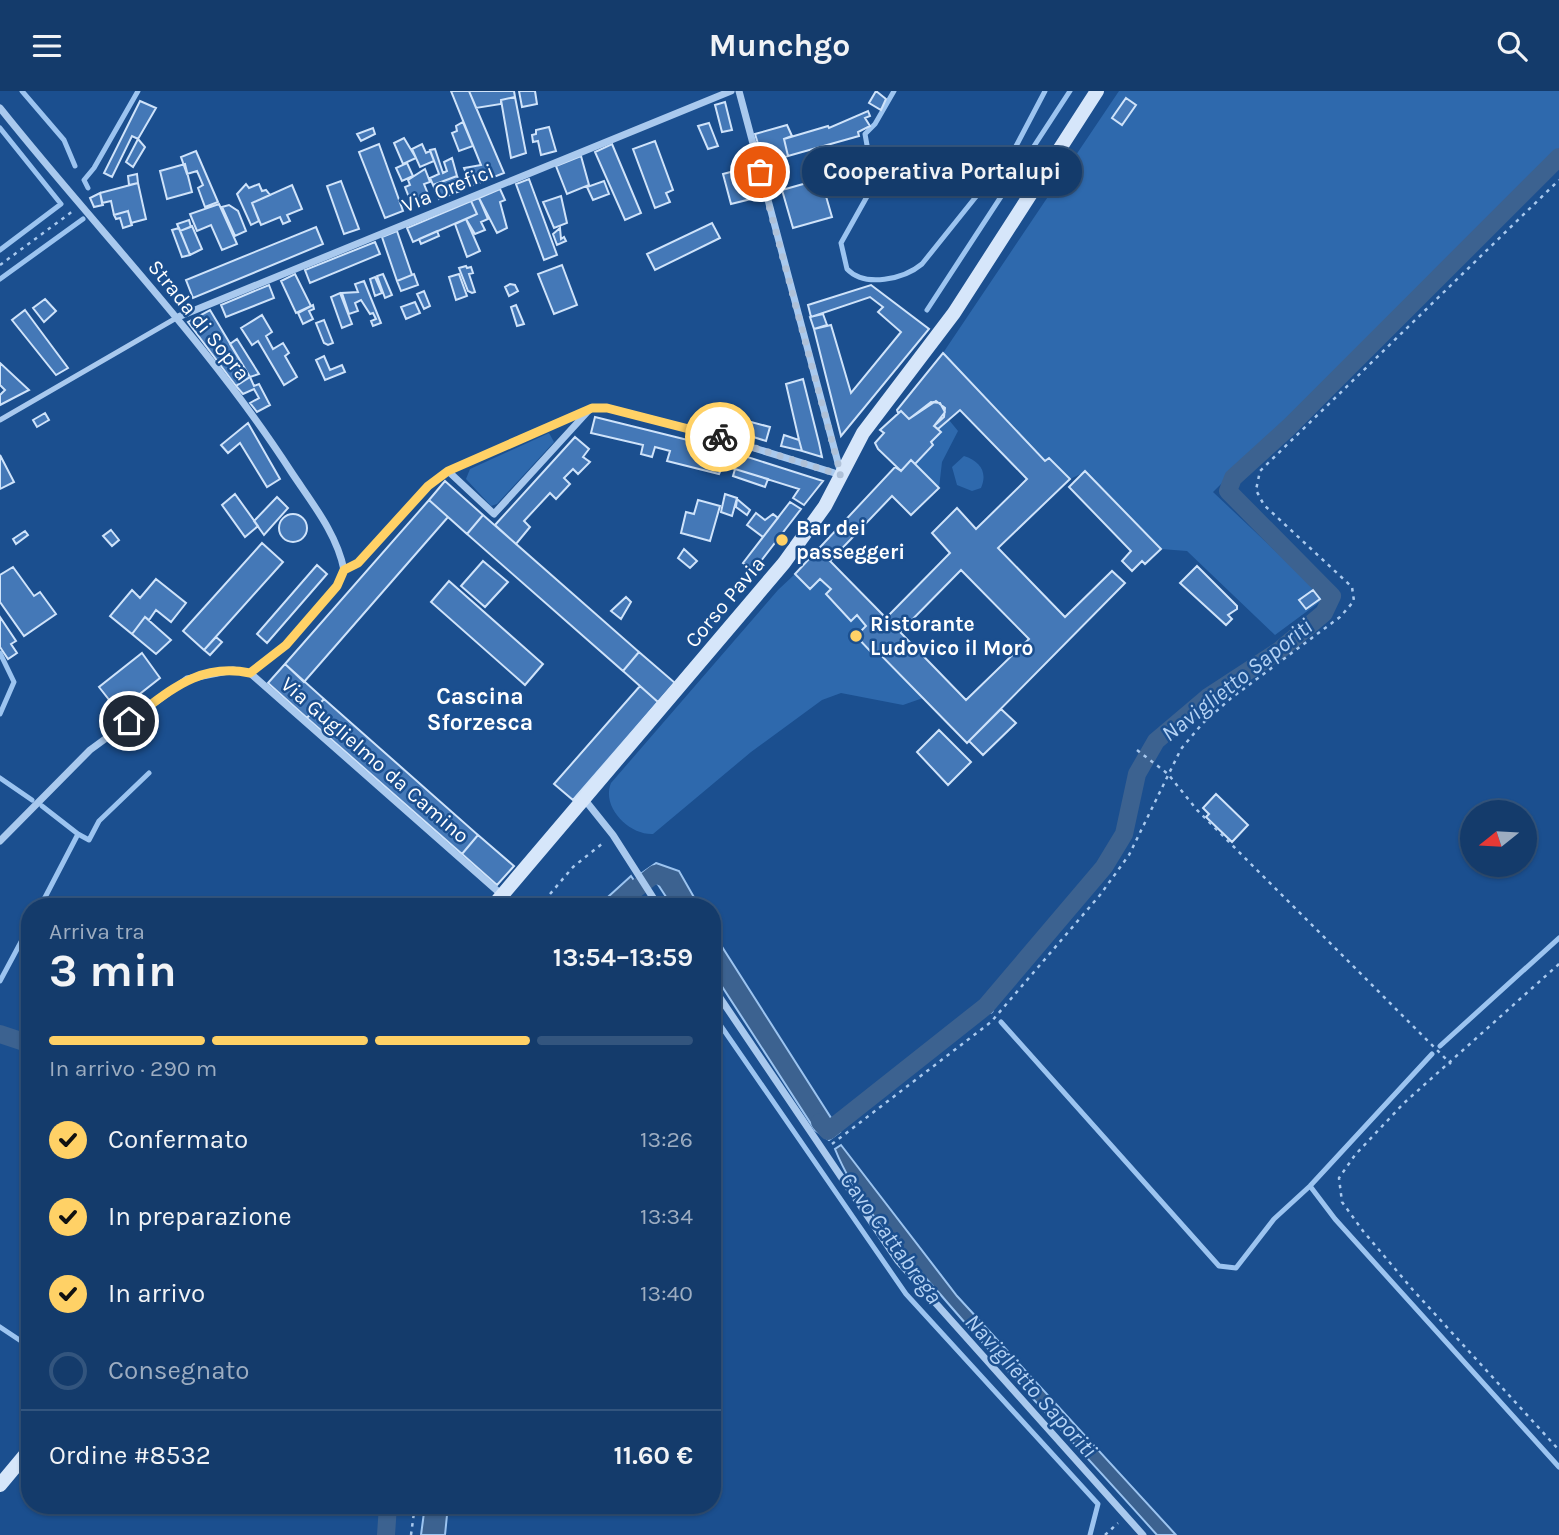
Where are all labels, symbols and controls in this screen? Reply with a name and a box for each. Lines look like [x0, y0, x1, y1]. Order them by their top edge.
icon: menu [28, 27, 66, 65]
text: Munchgo [709, 27, 850, 64]
icon: search [1493, 27, 1531, 65]
pin [730, 142, 790, 202]
callout: Cooperativa Portalupi [802, 147, 1082, 197]
icon: bag [741, 153, 779, 191]
text: Cooperativa Portalupi [823, 158, 1061, 185]
street label: Via Orefici [398, 159, 498, 217]
street label: Strada di Sopra [143, 255, 255, 385]
courier [685, 402, 755, 472]
icon: bike [701, 418, 739, 456]
place label: Bar dei passeggeri [796, 516, 905, 564]
marker: Bar dei passeggeri [774, 532, 790, 548]
street label: Corso Pavia [680, 552, 770, 652]
place label: Ristorante Ludovico il Moro [870, 612, 1033, 660]
water label: Naviglietto Saporiti [1156, 613, 1318, 747]
marker: Ristorante Ludovico il Moro [848, 628, 864, 644]
street label: Via Guglielmo da Camino [276, 672, 474, 848]
district label: Cascina Sforzesca [427, 683, 533, 736]
pin [99, 691, 159, 751]
icon: home [110, 702, 148, 740]
north arrow [1460, 800, 1536, 877]
map controls [1460, 800, 1537, 877]
text: Arriva tra [49, 918, 145, 945]
text: 13:54–13:59 [553, 942, 693, 973]
text: 3 min [49, 944, 177, 998]
text: In arrivo · 290 m [49, 1055, 217, 1082]
icon: check [49, 1121, 87, 1159]
text: Confermato [108, 1124, 248, 1155]
text: 13:26 [640, 1126, 693, 1153]
water label: Cavo Cattabrega [834, 1167, 948, 1309]
icon: check [49, 1198, 87, 1236]
text: In preparazione [108, 1201, 292, 1232]
text: 13:34 [640, 1203, 693, 1230]
icon: check [49, 1275, 87, 1313]
text: In arrivo [108, 1278, 205, 1309]
text: 13:40 [640, 1280, 693, 1307]
water label: Naviglietto Saporiti [959, 1309, 1103, 1463]
text: Consegnato [108, 1355, 250, 1386]
text: Ordine #8532 [49, 1440, 211, 1471]
text: 11.60 € [614, 1440, 693, 1471]

